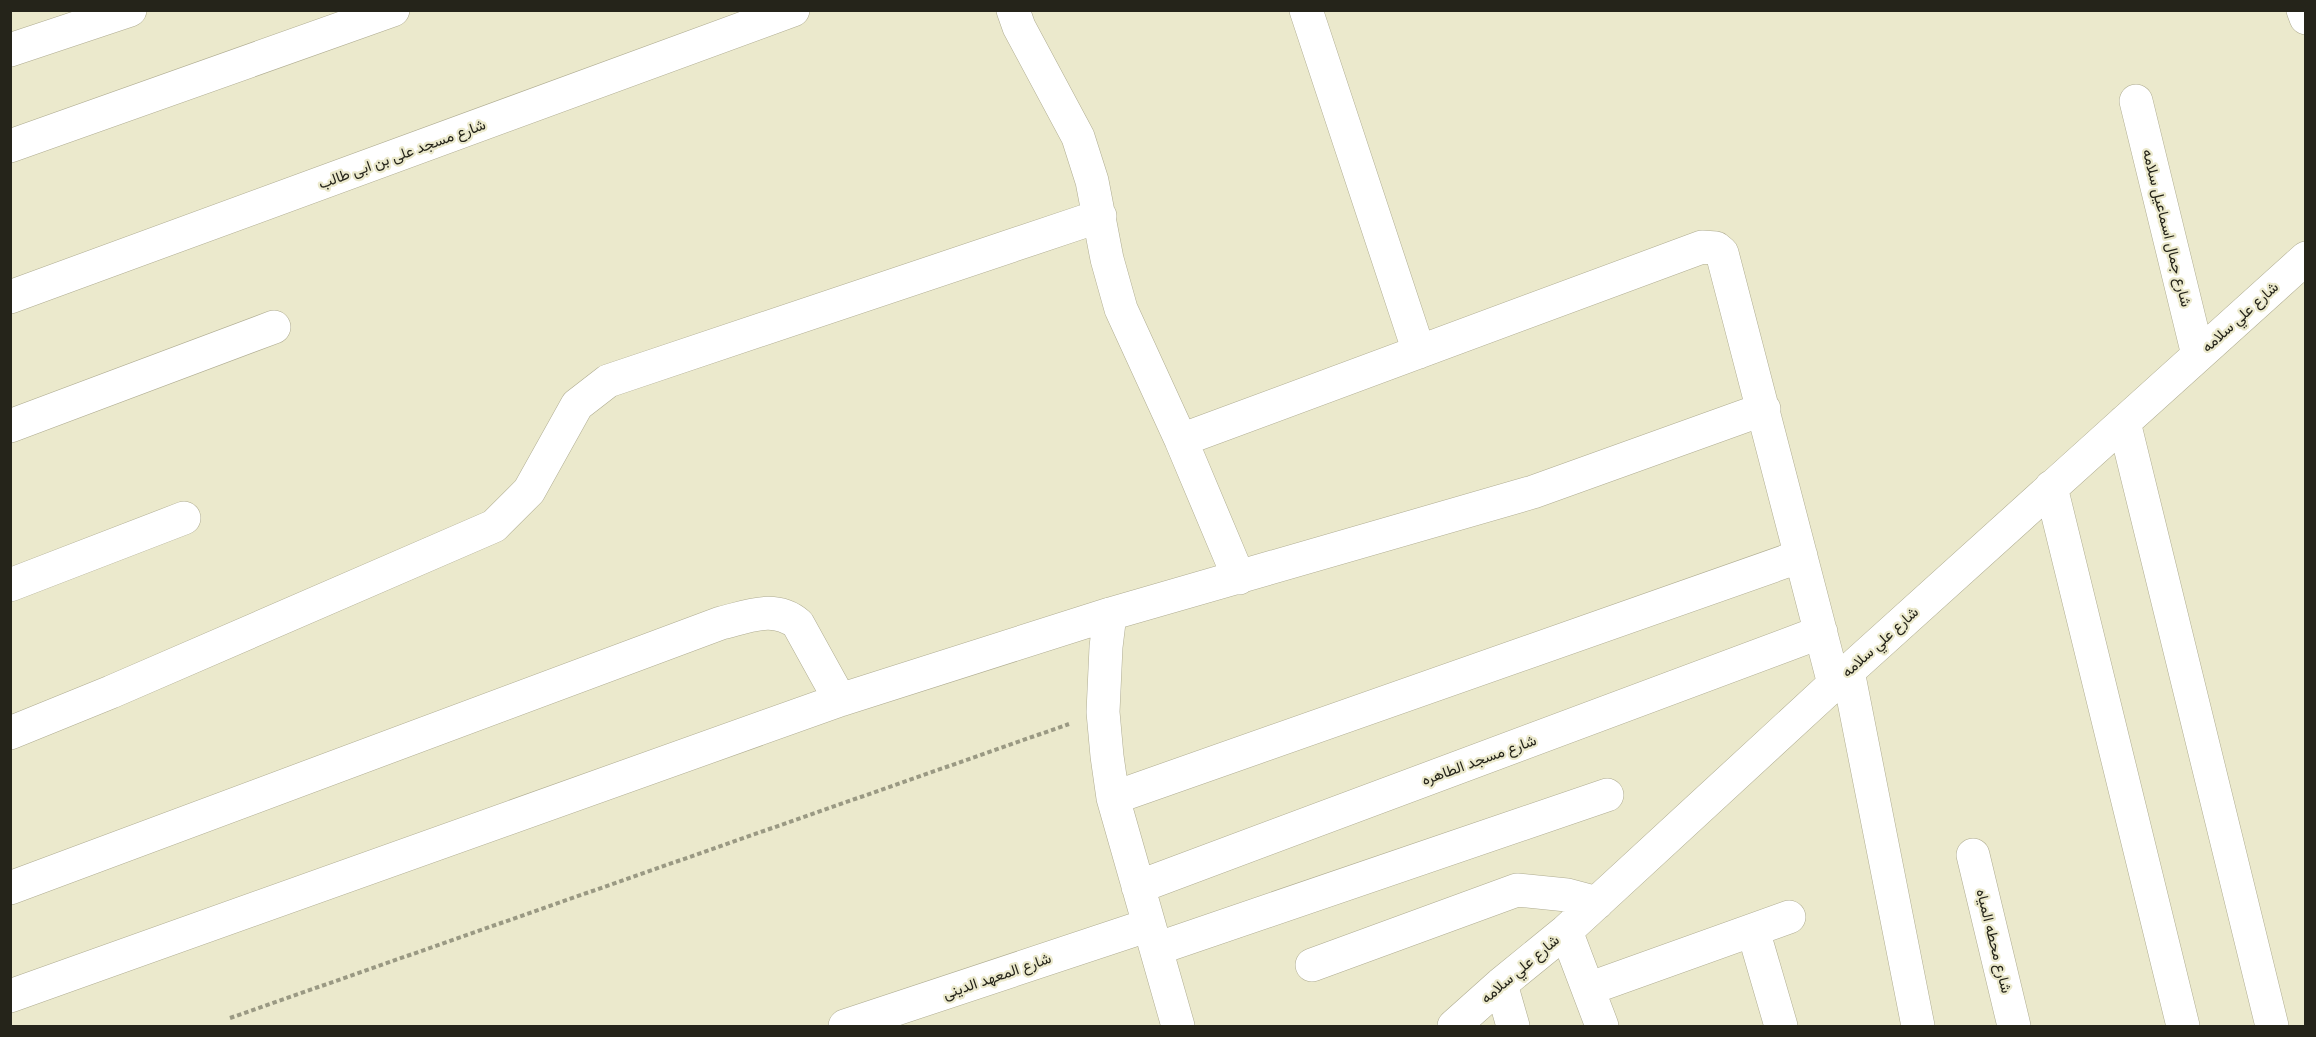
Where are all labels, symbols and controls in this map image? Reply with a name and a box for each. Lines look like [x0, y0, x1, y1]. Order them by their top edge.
street label: شارع مسجد على بن ابى طالب [316, 115, 489, 195]
street label: شارع جمال اسماعيل سلامه [2137, 147, 2195, 309]
street label: شارع علي سلامه [2198, 278, 2285, 359]
street label: شارع علي سلامه [1838, 603, 1925, 684]
street label: شارع مسجد الطاهره [1419, 731, 1540, 791]
street label: شارع محطه المياه [1970, 887, 2016, 996]
street label: شارع علي سلامه [1477, 931, 1566, 1010]
street label: شارع المعهد الدينى [940, 949, 1054, 1005]

